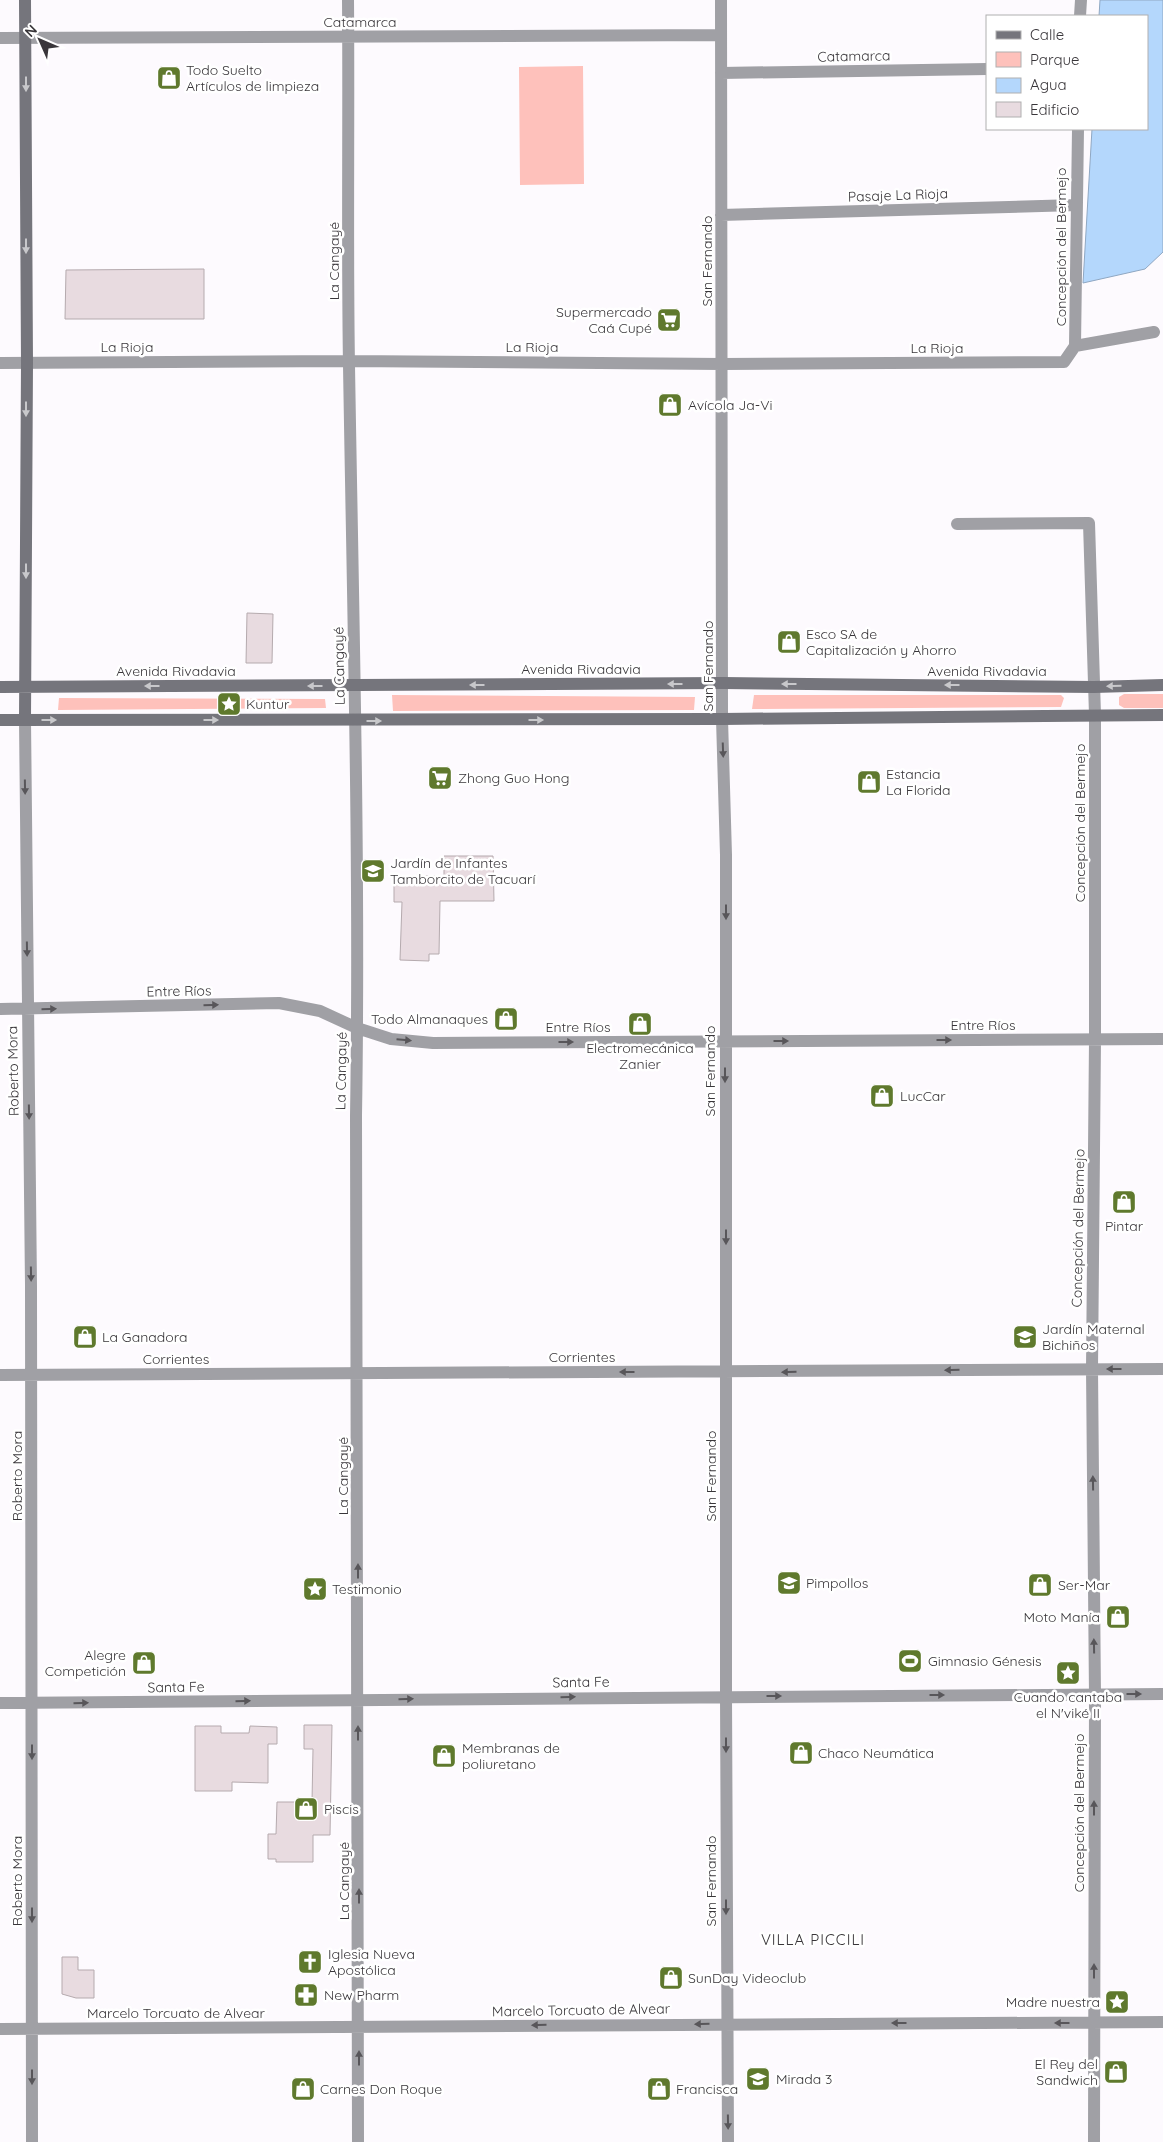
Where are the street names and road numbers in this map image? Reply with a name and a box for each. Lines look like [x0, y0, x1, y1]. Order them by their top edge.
street label: Catamarca [324, 13, 396, 31]
street label: Catamarca [817, 46, 891, 66]
street label: Concepción del Bermejo [1052, 168, 1070, 326]
street label: Pasaje La Rioja [848, 184, 948, 206]
street label: San Fernando [698, 216, 716, 306]
street label: La Cangayé [325, 222, 343, 300]
street label: La Rioja [101, 338, 153, 356]
street label: La Rioja [506, 338, 558, 356]
street label: La Rioja [911, 339, 963, 357]
street label: San Fernando [699, 621, 717, 711]
street label: La Cangayé [329, 627, 349, 705]
street label: Avenida Rivadavia [521, 660, 641, 678]
street label: Avenida Rivadavia [116, 662, 236, 680]
street label: Avenida Rivadavia [927, 662, 1047, 680]
street label: Concepción del Bermejo [1071, 744, 1089, 902]
street label: Entre Ríos [146, 981, 212, 1001]
street label: Entre Ríos [950, 1016, 1016, 1034]
street label: Entre Ríos [545, 1018, 611, 1036]
street label: Roberto Mora [3, 1026, 23, 1116]
street label: San Fernando [701, 1026, 719, 1116]
street label: La Cangayé [331, 1032, 351, 1110]
street label: Concepción del Bermejo [1068, 1148, 1088, 1308]
street label: Corrientes [549, 1348, 615, 1366]
street label: Corrientes [143, 1350, 209, 1368]
street label: Roberto Mora [8, 1431, 26, 1521]
street label: San Fernando [702, 1431, 720, 1521]
street label: La Cangayé [334, 1437, 352, 1515]
street label: Santa Fe [552, 1673, 610, 1691]
street label: Santa Fe [147, 1678, 205, 1696]
street label: Concepción del Bermejo [1070, 1734, 1088, 1892]
street label: Roberto Mora [8, 1836, 26, 1926]
street label: San Fernando [702, 1836, 720, 1926]
street label: La Cangayé [335, 1842, 353, 1920]
street label: Marcelo Torcuato de Alvear [492, 1999, 671, 2021]
street label: Marcelo Torcuato de Alvear [87, 2004, 266, 2022]

